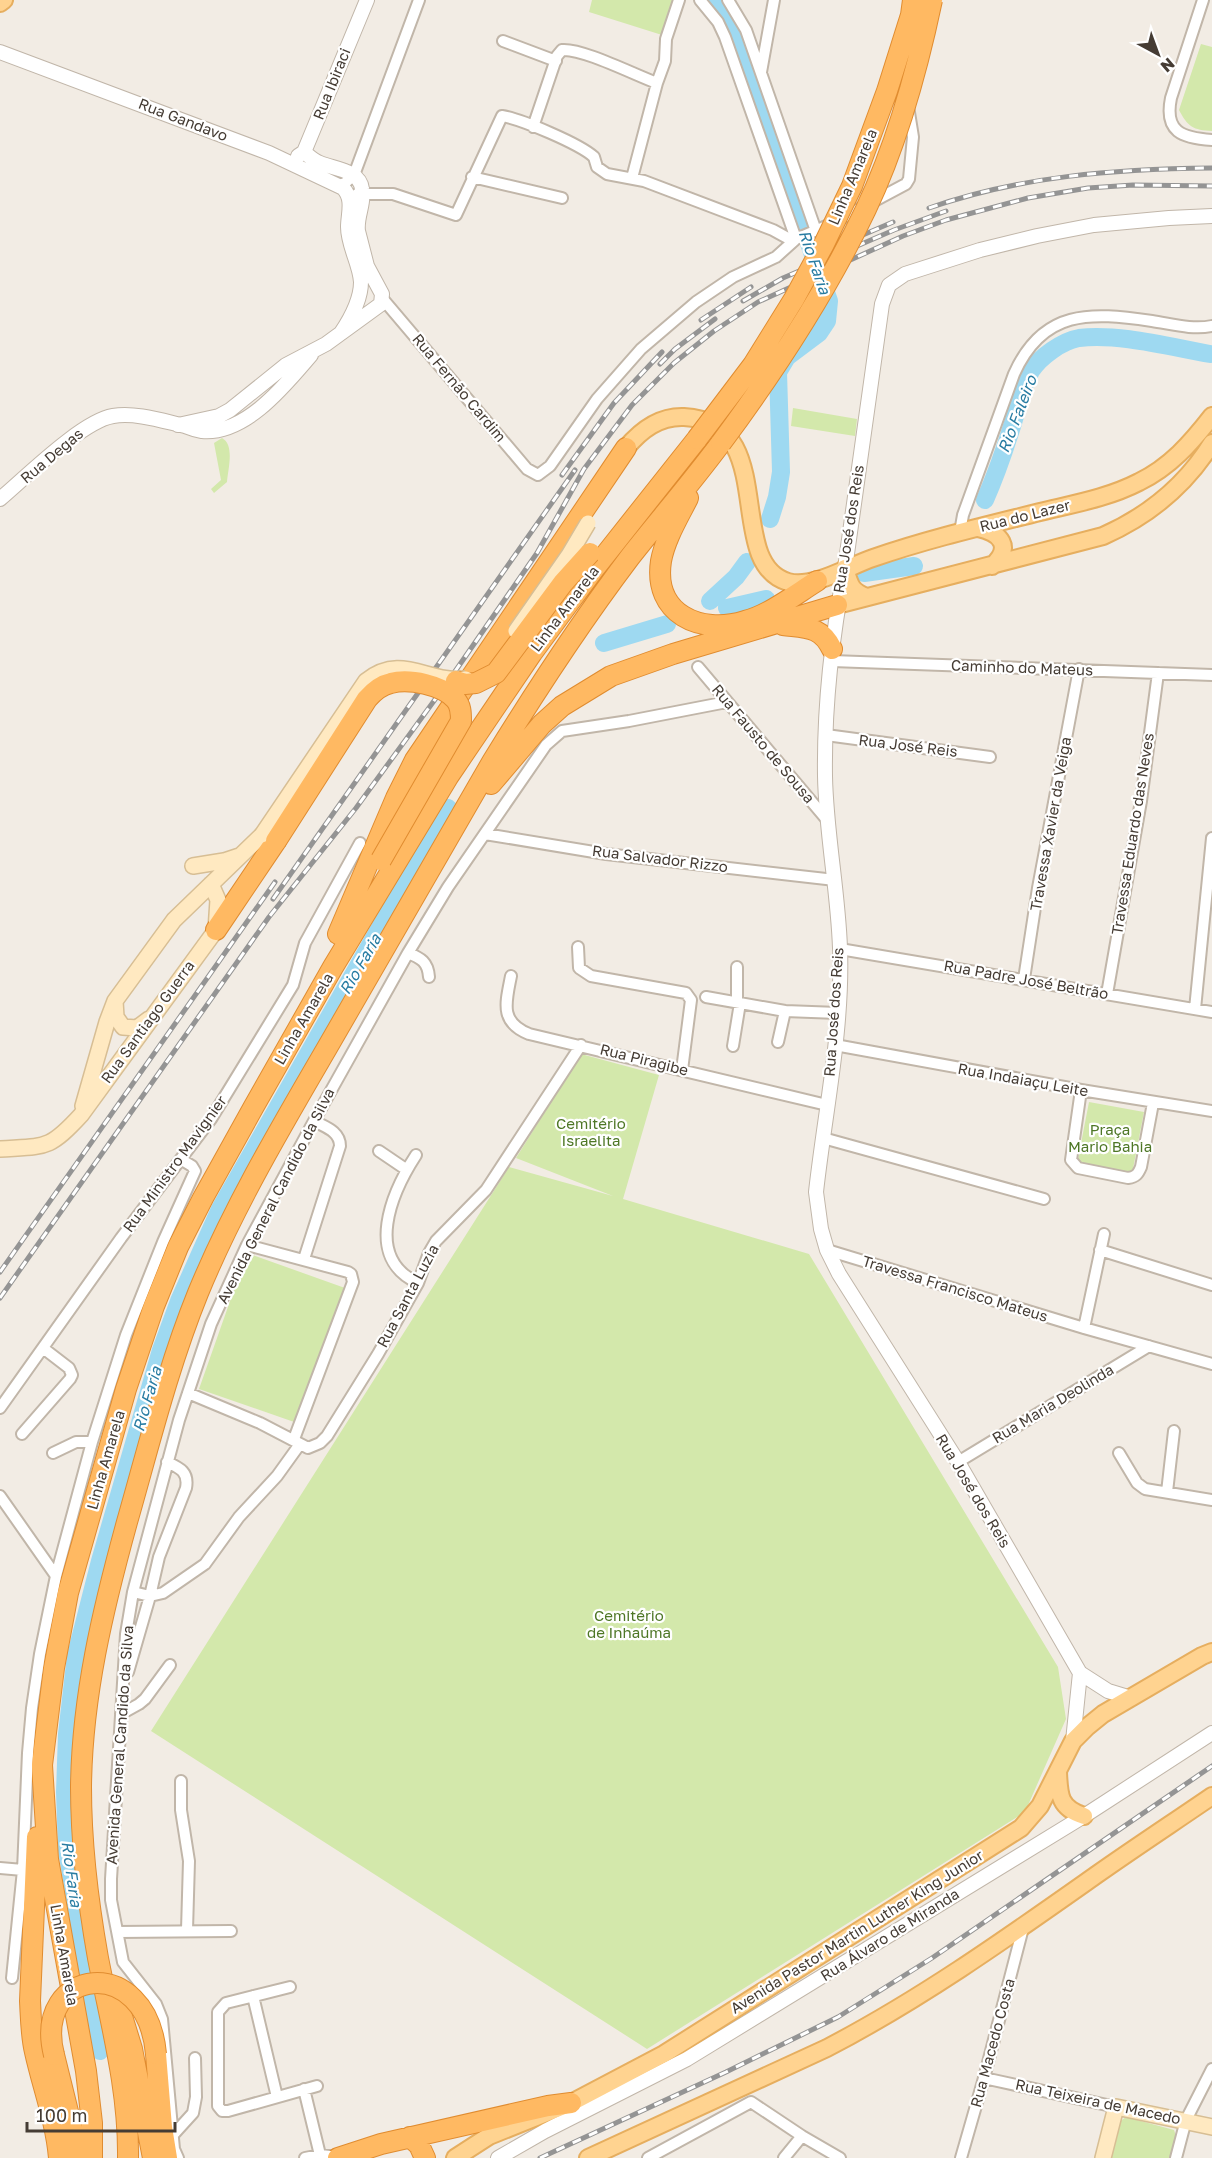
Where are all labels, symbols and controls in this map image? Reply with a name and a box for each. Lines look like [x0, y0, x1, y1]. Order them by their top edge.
north arrow [1128, 24, 1188, 84]
street label: Rua Ibiraci [309, 45, 354, 122]
text: N [1157, 54, 1179, 77]
street label: Rua Gandavo [136, 94, 230, 144]
street label: Linha Amarela [824, 126, 880, 227]
water label: Rio Faria [795, 227, 836, 298]
street label: Rua Fernão Cardim [409, 330, 510, 445]
water label: Rio Faleiro [993, 371, 1041, 455]
street label: Rua Degas [16, 424, 86, 487]
street label: Rua José dos Reis [829, 463, 867, 594]
street label: Rua do Lazer [978, 495, 1072, 535]
street label: Linha Amarela [526, 562, 602, 655]
street label: Caminho do Mateus [951, 656, 1093, 678]
street label: Rua Fausto de Sousa [709, 680, 819, 807]
street label: Rua José Reis [858, 730, 959, 760]
street label: Travessa Eduardo das Neves [1107, 732, 1157, 936]
street label: Travessa Xavier da Veiga [1026, 735, 1074, 912]
street label: Rua Salvador Rizzo [591, 841, 729, 875]
water label: Rio Faria [335, 929, 386, 998]
street label: Rua José dos Reis [820, 947, 847, 1077]
street label: Rua Padre José Beltrão [942, 956, 1110, 1002]
street label: Rua Santiago Guerra [97, 957, 198, 1086]
street label: Linha Amarela [270, 970, 337, 1067]
street label: Rua Piragibe [598, 1039, 691, 1079]
street label: Rua Indaiaçu Leite [957, 1059, 1090, 1099]
street label: Avenida General Candido da Silva [213, 1085, 338, 1306]
street label: Rua Ministro Mavignier [119, 1092, 230, 1235]
park label: Cemitério Israelita [556, 1114, 626, 1149]
park label: Praça Mario Bahia [1068, 1120, 1152, 1155]
street label: Rua Santa Luzia [372, 1241, 442, 1350]
street label: Travessa Francisco Mateus [860, 1251, 1050, 1325]
street label: Rua Maria Deolinda [988, 1360, 1117, 1447]
water label: Rio Faria [128, 1363, 166, 1434]
street label: Linha Amarela [82, 1408, 128, 1512]
street label: Rua José dos Reis [933, 1430, 1015, 1551]
park label: Cemitério de Inhaúma [587, 1606, 671, 1641]
street label: Avenida General Candido da Silva [102, 1625, 136, 1865]
water label: Rio Faria [57, 1840, 87, 1909]
street label: Avenida Pastor Martin Luther King Junior [727, 1845, 986, 2017]
street label: Rua Álvaro de Miranda [817, 1884, 962, 1984]
street label: Linha Amarela [47, 1903, 83, 2007]
street label: Rua Macedo Costa [966, 1976, 1018, 2109]
street label: Rua Teixeira de Macedo [1014, 2075, 1183, 2127]
scale bar [27, 2095, 176, 2133]
text: 100 m [36, 2104, 87, 2126]

